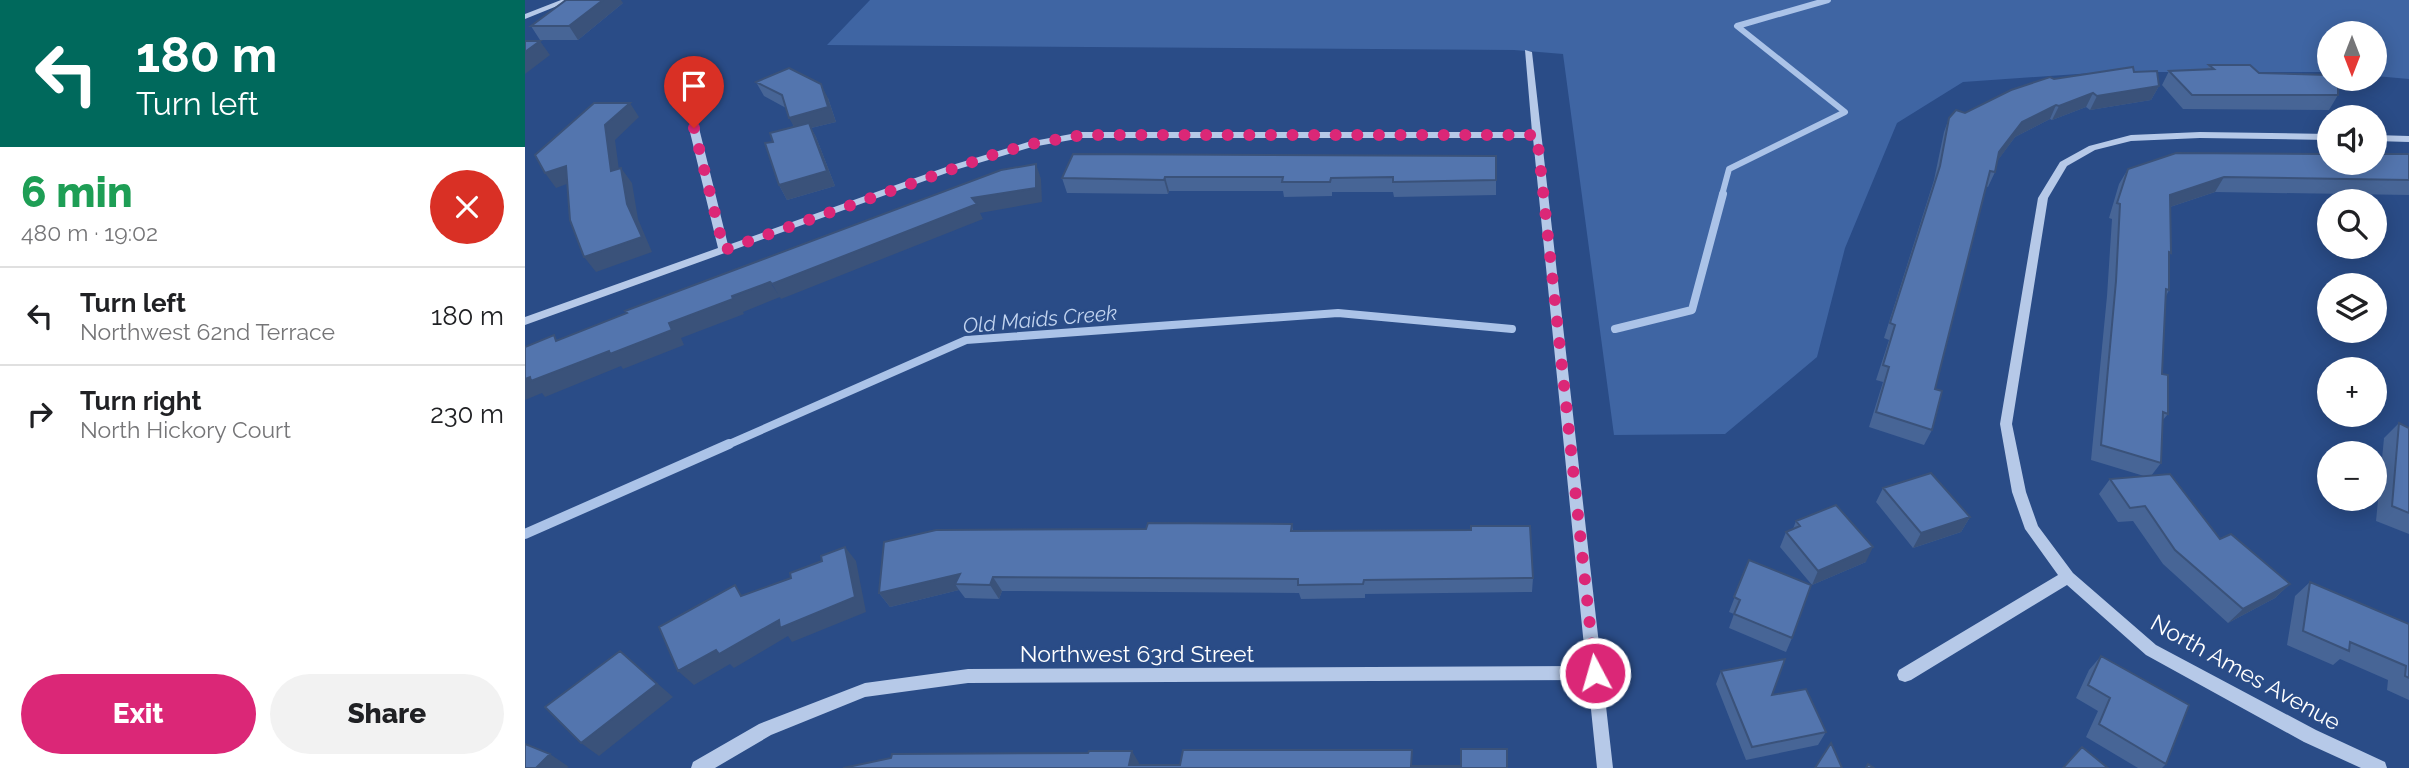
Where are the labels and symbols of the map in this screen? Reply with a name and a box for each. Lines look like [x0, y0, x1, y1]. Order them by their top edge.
north arrow [2317, 21, 2387, 91]
pin [664, 56, 724, 128]
water label: Old Maids Creek [962, 300, 1118, 338]
street label: North Ames Avenue [2146, 609, 2346, 735]
position arrow [1558, 636, 1632, 710]
street label: Northwest 63rd Street [1020, 640, 1255, 667]

